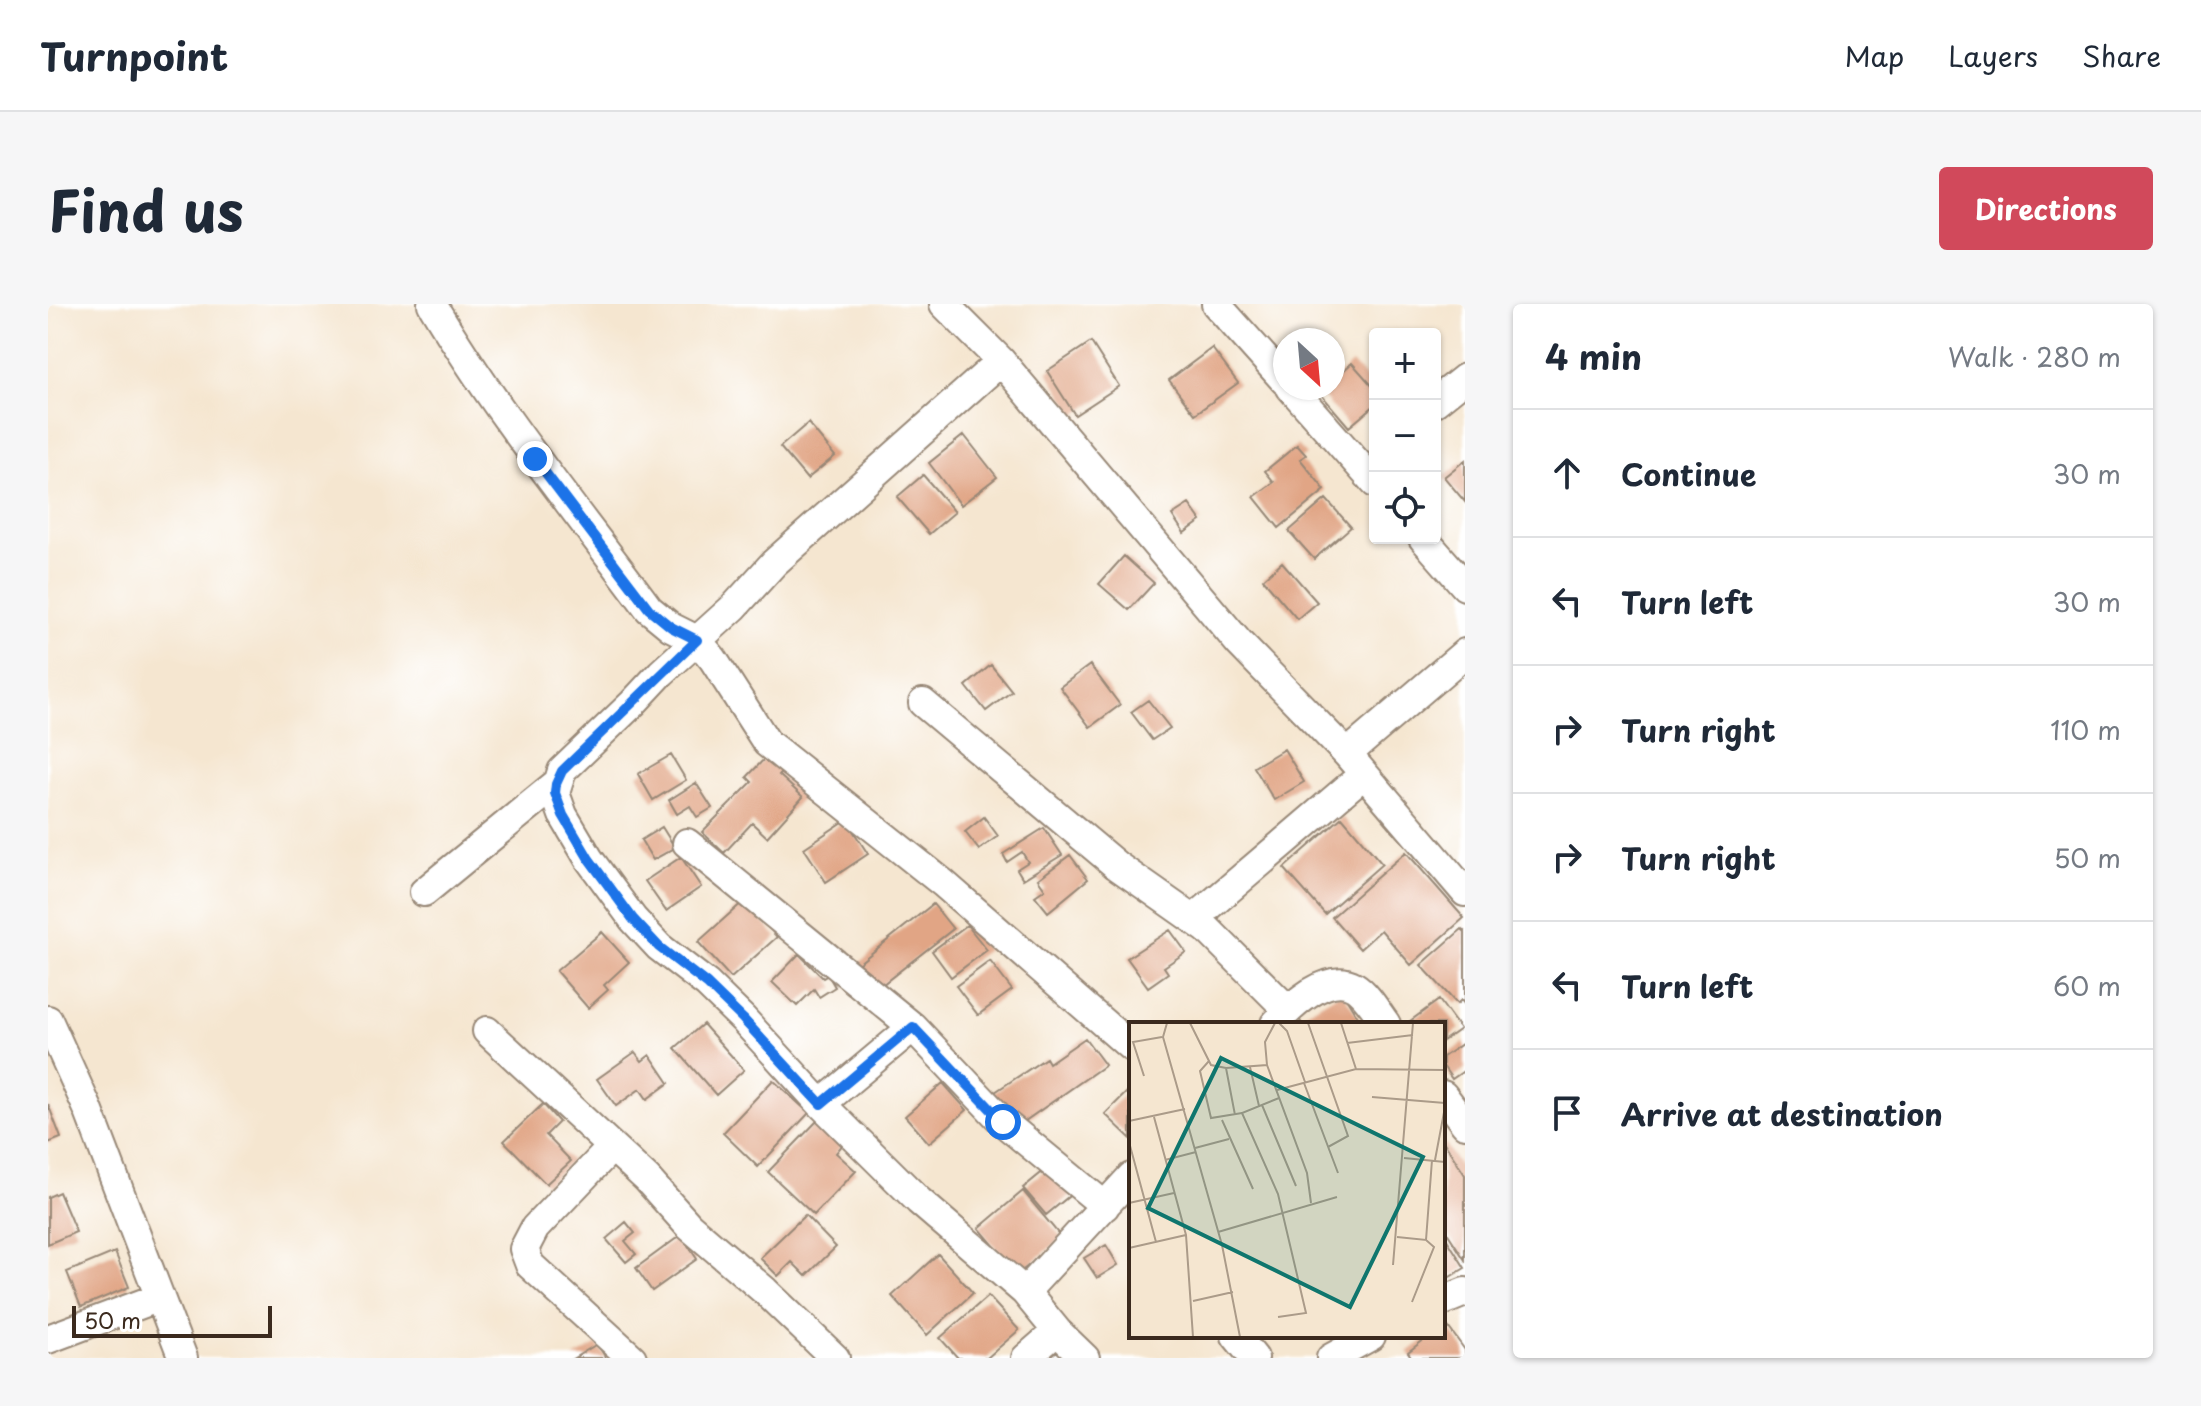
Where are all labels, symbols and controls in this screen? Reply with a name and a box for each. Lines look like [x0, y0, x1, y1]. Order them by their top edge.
text: Turnpoint [40, 27, 228, 84]
text: Map [1844, 34, 1904, 77]
text: Layers [1948, 34, 2038, 77]
text: Share [2082, 34, 2161, 77]
text: Find us [48, 166, 244, 251]
button: Directions [1939, 167, 2153, 250]
north arrow [1273, 328, 1345, 400]
map controls [1369, 328, 1441, 544]
button: + [1369, 328, 1441, 400]
text: 4 min [1545, 330, 1642, 382]
text: Walk · 280 m [1948, 337, 2121, 376]
button: − [1369, 400, 1441, 472]
route end [517, 441, 553, 477]
icon: ahead [1545, 451, 1589, 495]
text: Continue [1621, 451, 1756, 496]
text: 30 m [2053, 454, 2121, 493]
button: locate [1369, 472, 1441, 544]
icon: left [1545, 579, 1589, 623]
text: Turn left [1621, 579, 1753, 624]
text: 30 m [2053, 582, 2121, 621]
icon: right [1545, 707, 1589, 751]
text: Turn right [1621, 707, 1776, 752]
text: 110 m [2050, 710, 2121, 749]
icon: right [1545, 835, 1589, 879]
text: Turn right [1621, 835, 1776, 880]
text: 50 m [2054, 838, 2121, 877]
icon: left [1545, 963, 1589, 1007]
text: Turn left [1621, 963, 1753, 1008]
text: 60 m [2053, 966, 2121, 1005]
inset map [1129, 1022, 1445, 1338]
icon: arrive [1545, 1091, 1589, 1135]
text: Arrive at destination [1621, 1091, 1943, 1136]
route start [985, 1104, 1021, 1140]
scale bar [72, 1302, 272, 1338]
text: 50 m [84, 1303, 141, 1336]

